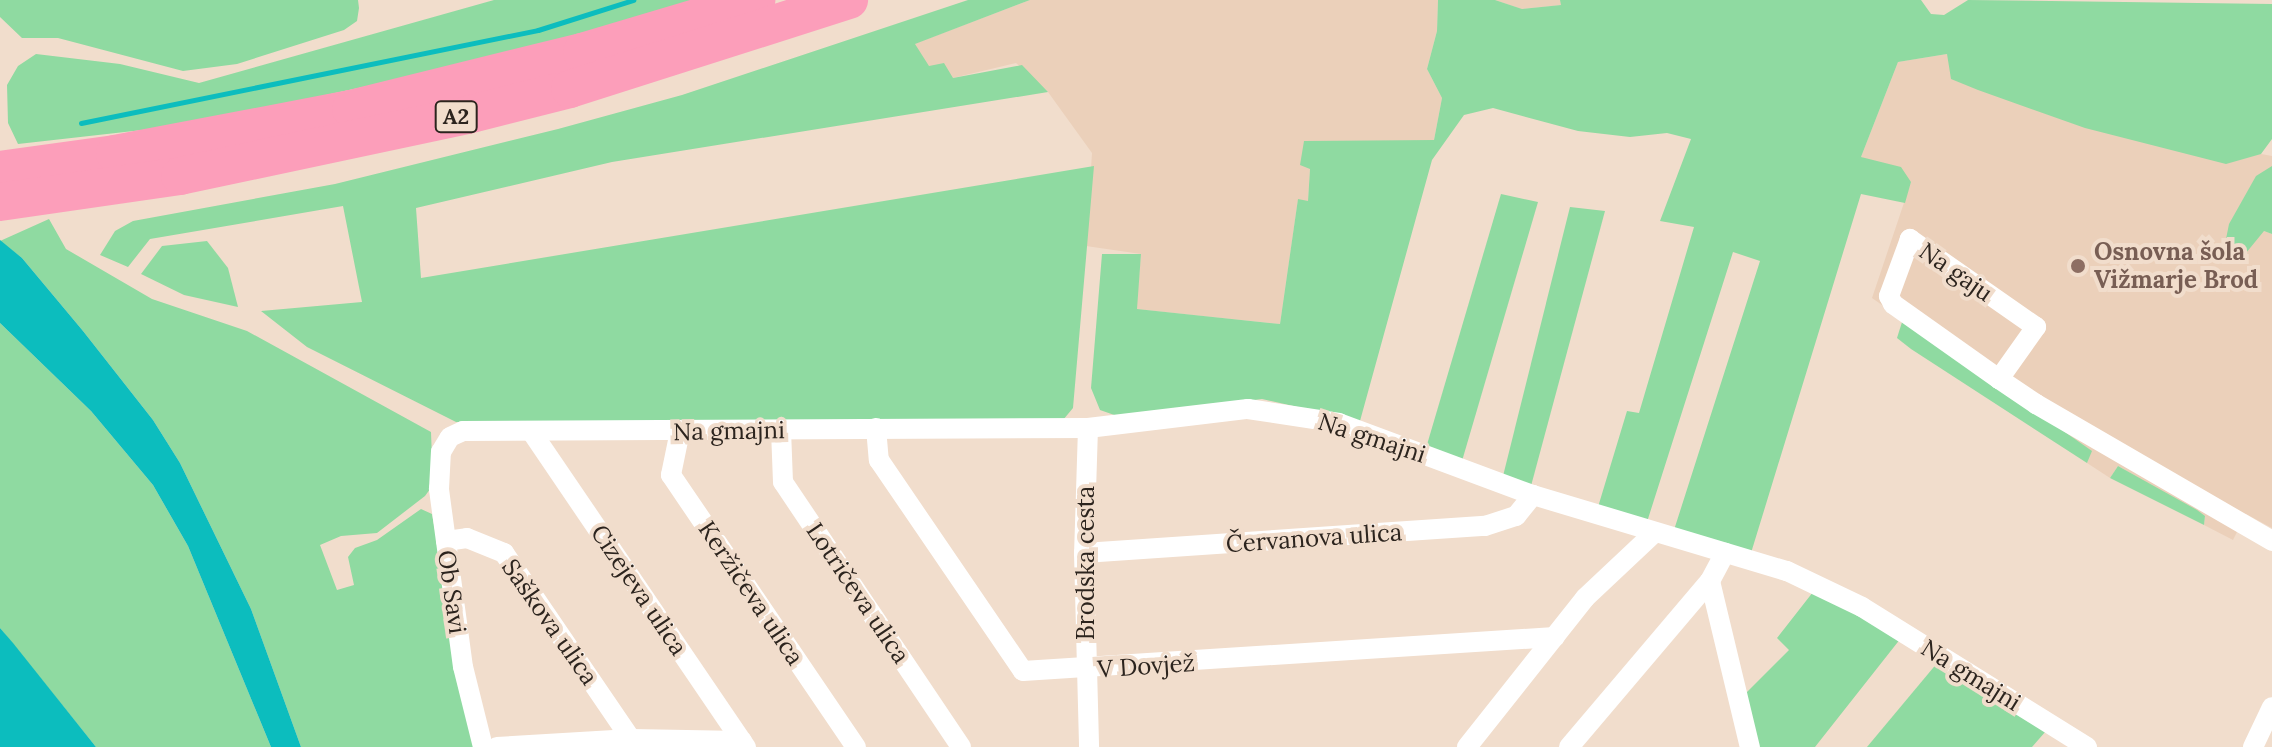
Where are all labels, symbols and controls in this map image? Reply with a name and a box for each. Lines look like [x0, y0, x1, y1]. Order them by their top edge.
road number: A2 [434, 99, 478, 135]
street label: Na gaju [1914, 236, 1998, 308]
place label: Osnovna šola Vižmarje Brod [2094, 238, 2258, 294]
marker: Osnovna šola Vižmarje Brod [2069, 257, 2087, 275]
street label: Na gmajni [1315, 407, 1429, 469]
street label: Na gmajni [673, 416, 785, 446]
street label: Brodska cesta [1072, 486, 1100, 640]
street label: Keržičeva ulica [692, 516, 810, 670]
street label: Lotričeva ulica [800, 517, 916, 669]
street label: Červanova ulica [1225, 517, 1403, 559]
street label: Cizejeva ulica [585, 519, 693, 661]
street label: Ob Savi [432, 548, 472, 636]
street label: Saškova ulica [496, 554, 604, 690]
street label: Na gmajni [1916, 633, 2026, 717]
street label: V Dovjež [1096, 648, 1196, 684]

